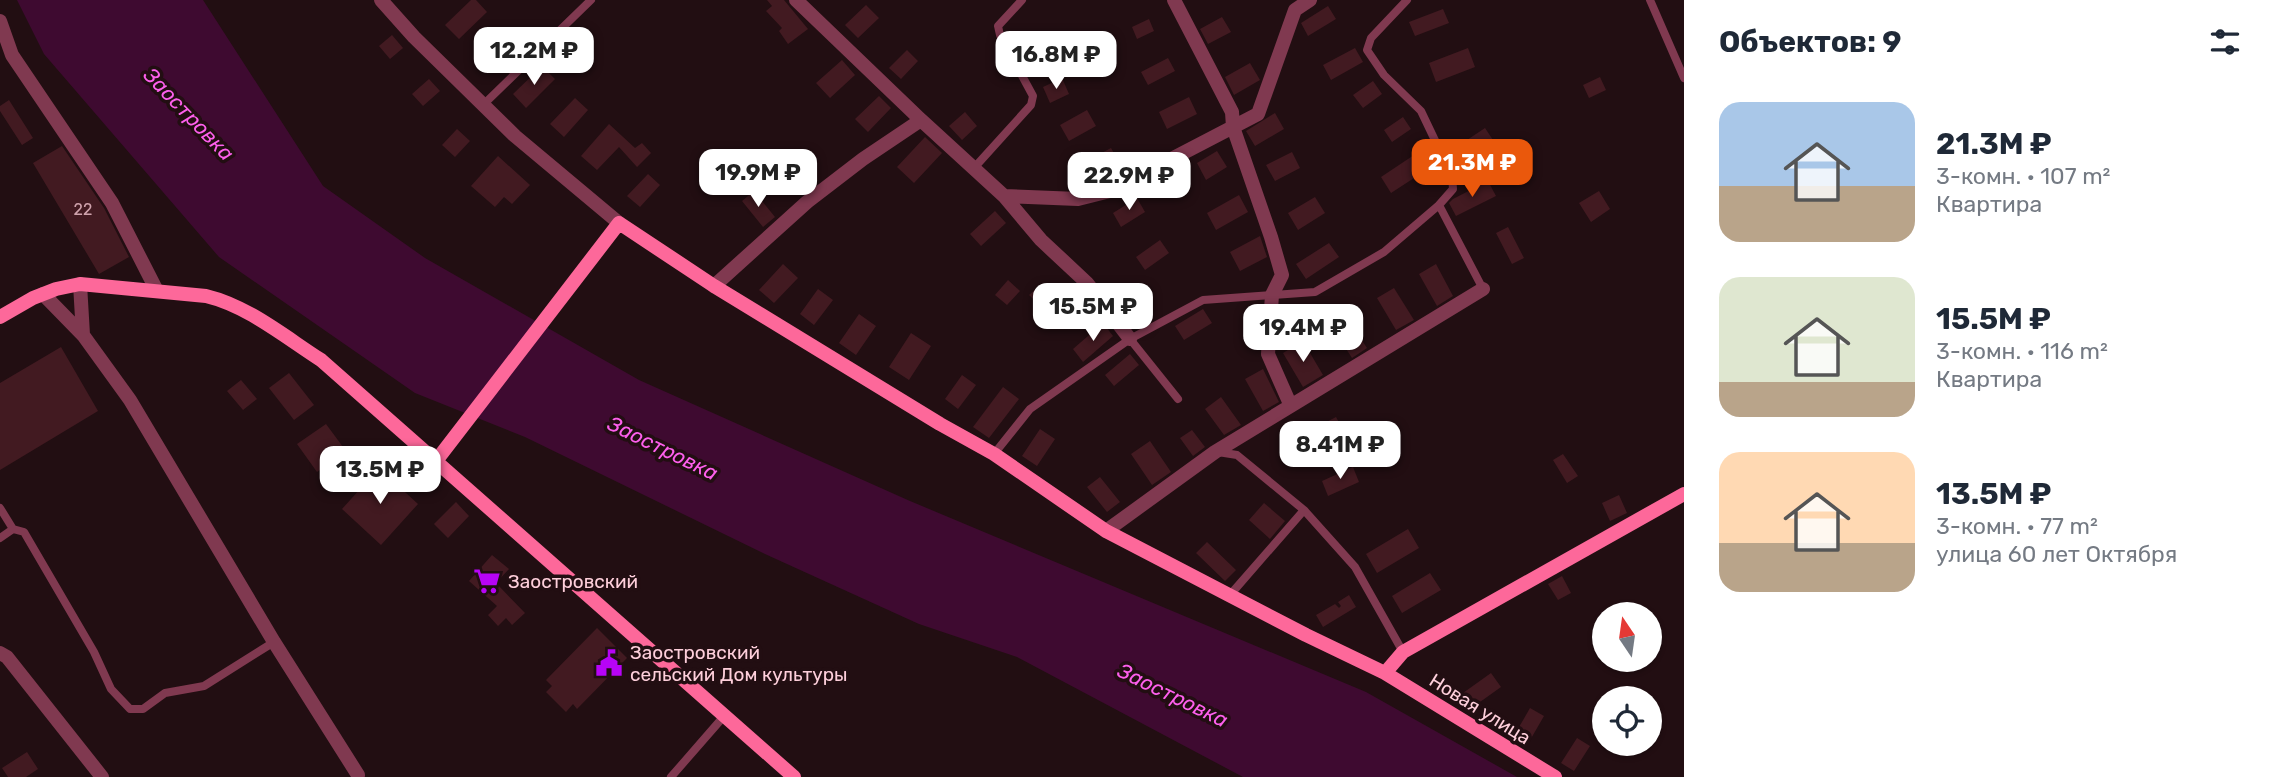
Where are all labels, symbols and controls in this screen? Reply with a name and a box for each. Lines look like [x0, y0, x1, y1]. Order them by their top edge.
icon: filters [2206, 23, 2244, 61]
text: Объектов: 9 [1719, 24, 1902, 60]
pin: 12.2M ₽ [469, 28, 599, 87]
pin: 16.8M ₽ [991, 32, 1121, 91]
text: 12.2M ₽ [490, 36, 578, 64]
text: 16.8M ₽ [1012, 40, 1100, 68]
water label: Заостровка [138, 62, 239, 166]
text: 21.3M ₽ [1936, 126, 2052, 162]
icon: home [1775, 130, 1859, 214]
pin: 21.3M ₽ [1407, 140, 1537, 199]
text: 21.3M ₽ [1428, 148, 1516, 176]
pin: 19.9M ₽ [693, 150, 823, 209]
pin: 22.9M ₽ [1064, 152, 1194, 212]
text: 19.9M ₽ [715, 158, 801, 186]
text: 22.9M ₽ [1084, 161, 1174, 189]
text: 3-комн. · 107 m² [1936, 162, 2110, 190]
text: Квартира [1936, 190, 2042, 218]
house number: 22 [74, 200, 92, 219]
pin: 15.5M ₽ [1028, 284, 1158, 343]
text: 15.5M ₽ [1049, 292, 1137, 320]
text: 15.5M ₽ [1936, 301, 2051, 337]
pin: 19.4M ₽ [1238, 304, 1368, 364]
icon: home [1775, 305, 1859, 389]
text: 19.4M ₽ [1259, 313, 1347, 341]
text: 3-комн. · 116 m² [1936, 337, 2108, 365]
text: Квартира [1936, 365, 2042, 393]
water label: Заостровка [603, 410, 722, 485]
pin: 8.41M ₽ [1275, 421, 1405, 481]
text: 8.41M ₽ [1296, 430, 1384, 458]
pin: 13.5M ₽ [315, 447, 445, 506]
text: 13.5M ₽ [336, 455, 424, 483]
text: 13.5M ₽ [1936, 476, 2051, 512]
icon: home [1775, 480, 1859, 564]
text: 3-комн. · 77 m² [1936, 512, 2098, 540]
text: улица 60 лет Октября [1936, 540, 2177, 568]
supermarket icon: Заостровский [472, 566, 502, 596]
place label: Заостровский [508, 570, 638, 593]
north arrow [1592, 602, 1662, 672]
map controls [1592, 602, 1662, 756]
place label: Заостровский сельский Дом культуры [630, 641, 848, 686]
public building icon: Заостровский сельский Дом культуры [594, 648, 624, 678]
water label: Заостровка [1113, 657, 1232, 732]
street label: Новая улица [1425, 669, 1535, 749]
button: locate [1592, 686, 1662, 756]

